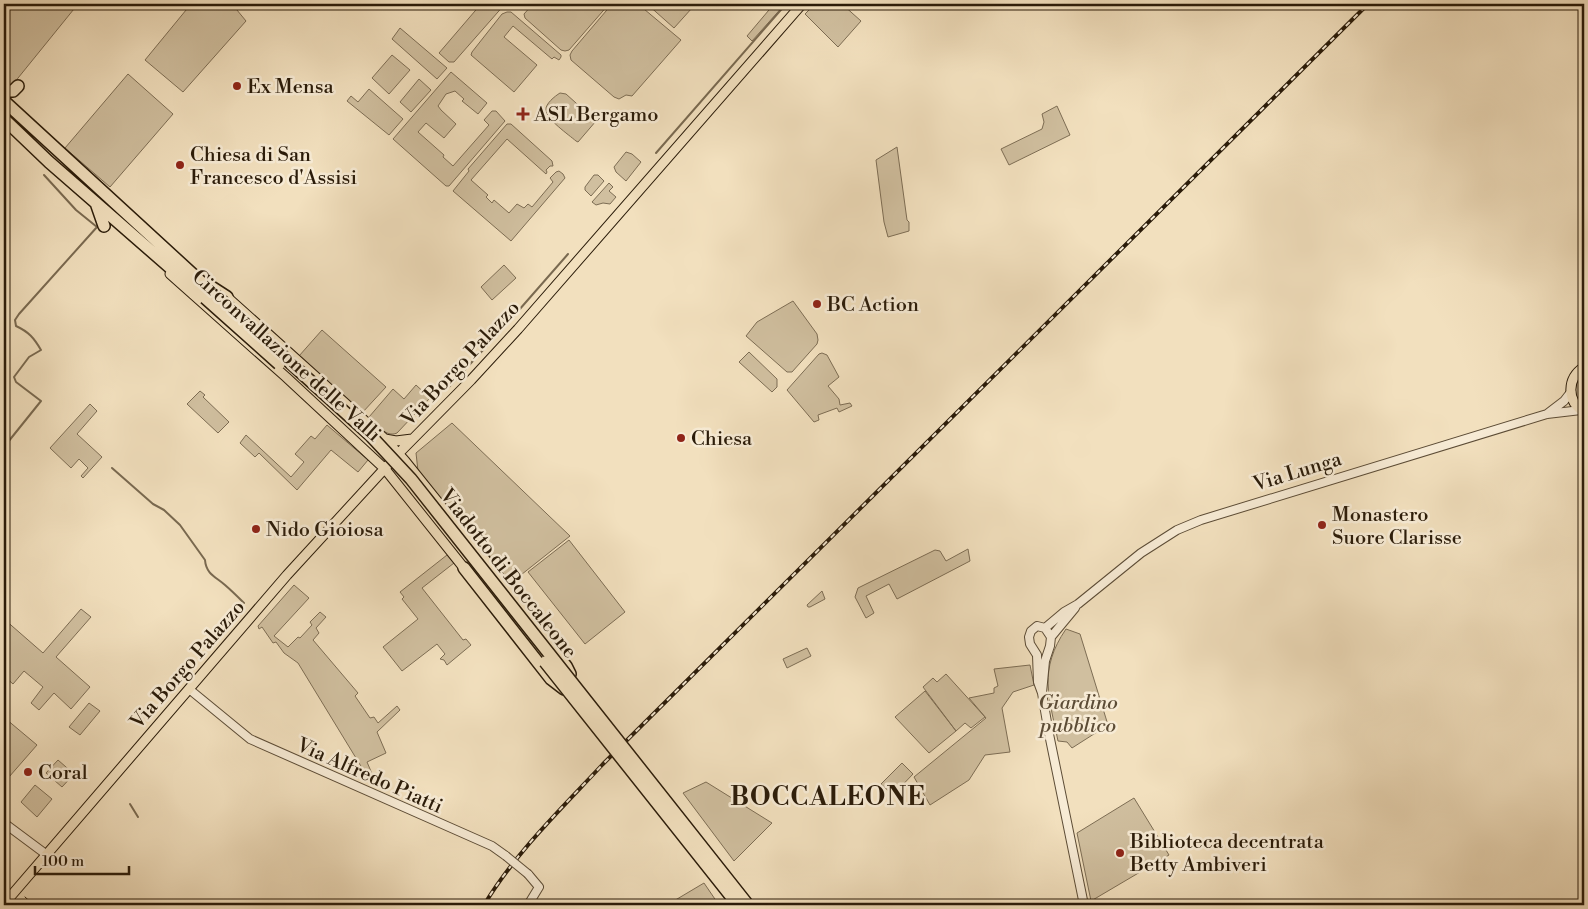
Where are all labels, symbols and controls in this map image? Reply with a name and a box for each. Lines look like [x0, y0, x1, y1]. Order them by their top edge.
place label: Ex Mensa [247, 75, 335, 100]
marker: Ex Mensa [231, 80, 243, 92]
place label: ASL Bergamo [533, 103, 658, 128]
marker: ASL Bergamo [516, 107, 530, 121]
place label: Chiesa di San Francesco d'Assisi [190, 143, 357, 191]
marker: Chiesa di San Francesco d'Assisi [174, 159, 186, 171]
street label: Circonvallazione delle Valli [186, 265, 386, 448]
place label: BC Action [826, 293, 919, 318]
street label: Via Borgo Palazzo [396, 296, 526, 433]
marker: BC Action [811, 298, 823, 310]
place label: Chiesa [691, 427, 753, 452]
marker: Chiesa [675, 432, 687, 444]
street label: Via Lunga [1249, 447, 1345, 498]
street label: Viadotto di Boccaleone [433, 483, 582, 664]
place label: Monastero Suore Clarisse [1332, 503, 1462, 551]
place label: Nido Gioiosa [266, 518, 384, 543]
marker: Monastero Suore Clarisse [1316, 519, 1328, 531]
marker: Nido Gioiosa [250, 523, 262, 535]
street label: Via Borgo Palazzo [125, 595, 251, 735]
park label: Giardino pubblico [1037, 691, 1118, 739]
street label: Via Alfredo Piatti [292, 733, 447, 820]
place label: Coral [38, 761, 88, 786]
marker: Coral [22, 766, 34, 778]
district label: BOCCALEONE [730, 782, 926, 813]
place label: Biblioteca decentrata Betty Ambiveri [1129, 830, 1325, 878]
scale bar [35, 844, 129, 876]
marker: Biblioteca decentrata Betty Ambiveri [1114, 847, 1126, 859]
text: 100 m [42, 852, 84, 871]

